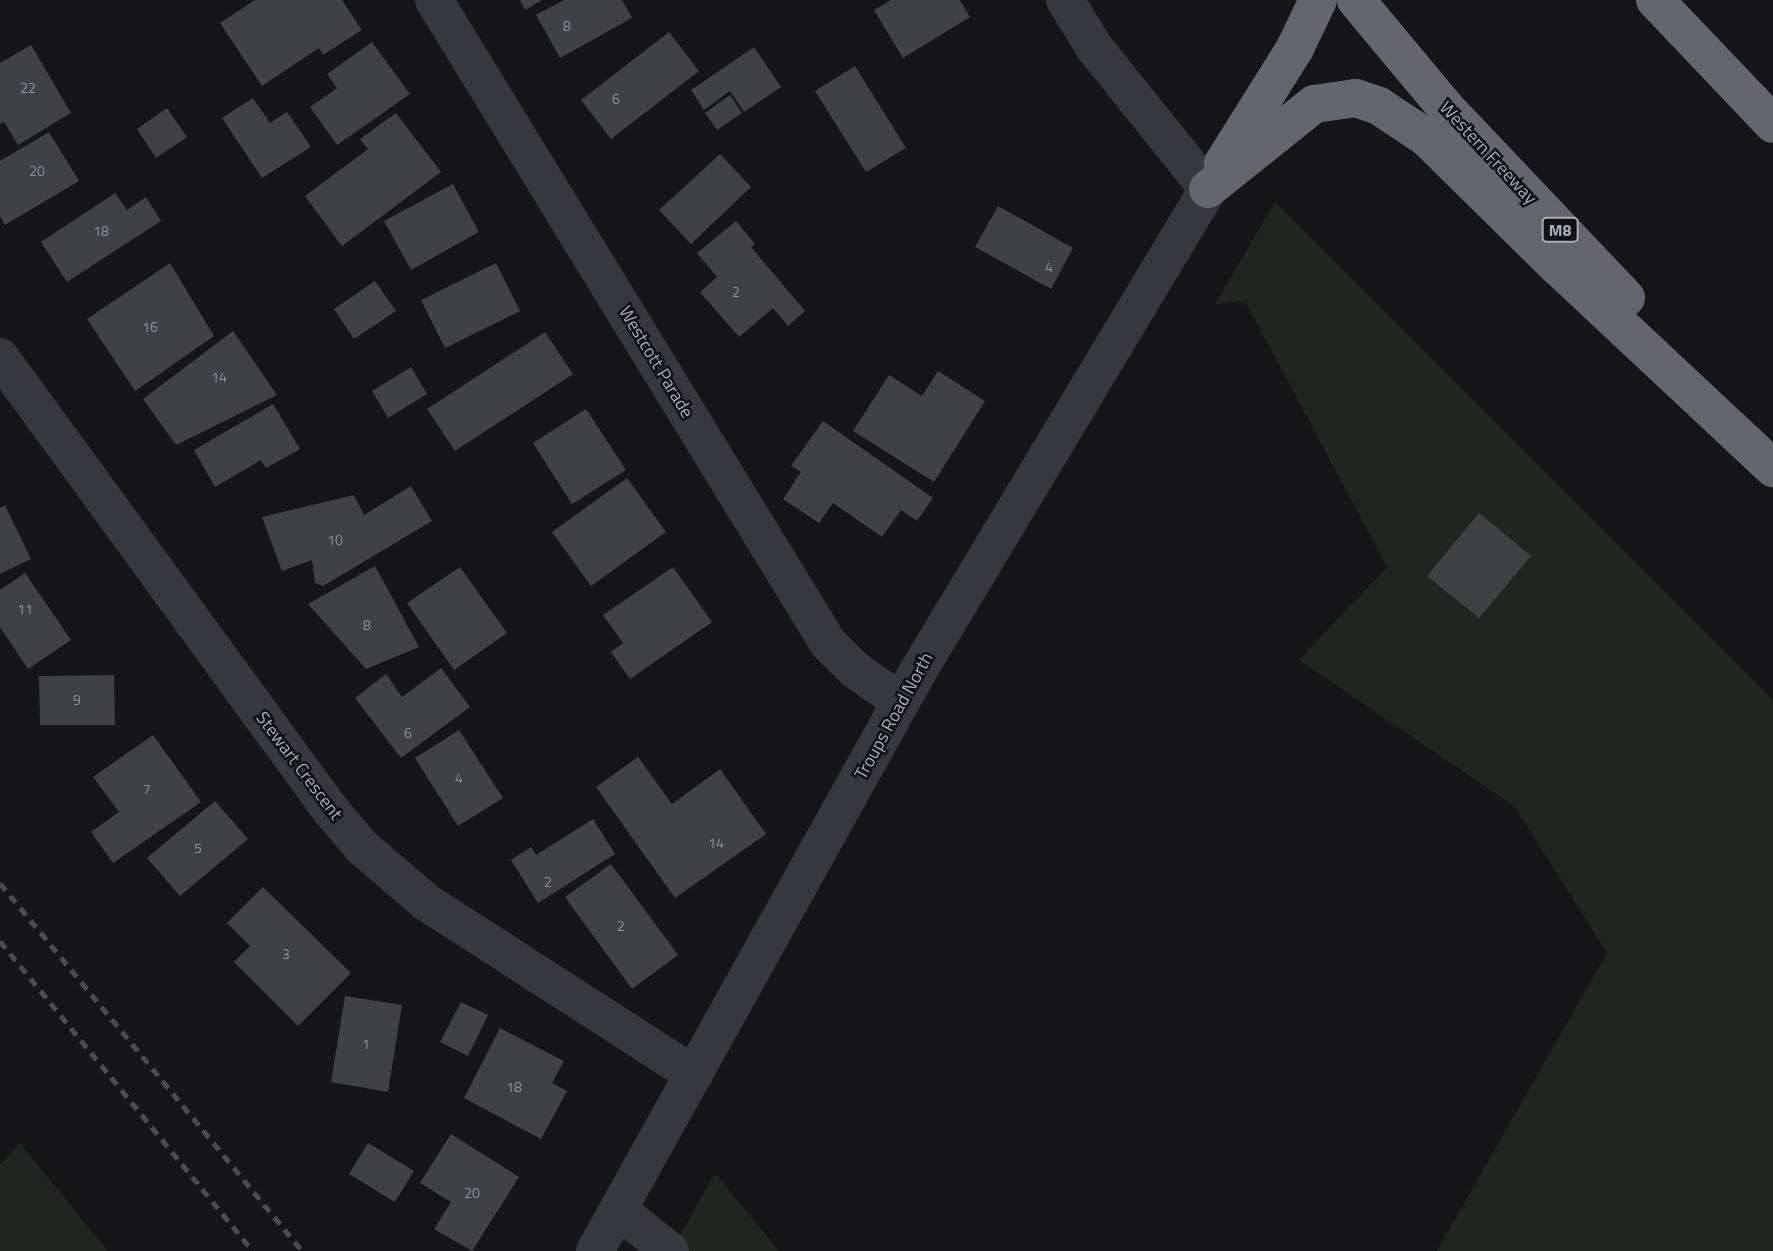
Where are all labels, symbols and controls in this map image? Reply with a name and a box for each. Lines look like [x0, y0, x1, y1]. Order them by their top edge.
house number: 8 [563, 18, 571, 34]
house number: 22 [20, 80, 36, 96]
house number: 6 [612, 91, 620, 107]
street label: Western Freeway [1435, 97, 1541, 209]
house number: 20 [29, 163, 45, 179]
road number: M8 [1541, 218, 1579, 242]
house number: 18 [93, 223, 109, 239]
house number: 4 [1045, 259, 1053, 275]
house number: 2 [732, 284, 740, 300]
street label: Westcott Parade [614, 302, 698, 422]
house number: 16 [142, 319, 158, 335]
house number: 14 [211, 369, 227, 385]
house number: 10 [327, 532, 343, 548]
house number: 11 [17, 601, 33, 617]
house number: 8 [363, 617, 371, 633]
street label: Troups Road North [850, 649, 938, 783]
house number: 9 [73, 692, 81, 708]
street label: Stewart Crescent [251, 708, 347, 824]
house number: 6 [404, 725, 412, 741]
house number: 4 [455, 770, 463, 786]
house number: 7 [143, 781, 151, 797]
house number: 14 [708, 835, 724, 851]
house number: 5 [194, 840, 202, 856]
house number: 2 [544, 874, 552, 890]
house number: 2 [617, 918, 625, 934]
house number: 3 [282, 946, 290, 962]
house number: 1 [362, 1036, 370, 1052]
house number: 18 [506, 1079, 522, 1095]
house number: 20 [464, 1185, 480, 1201]

